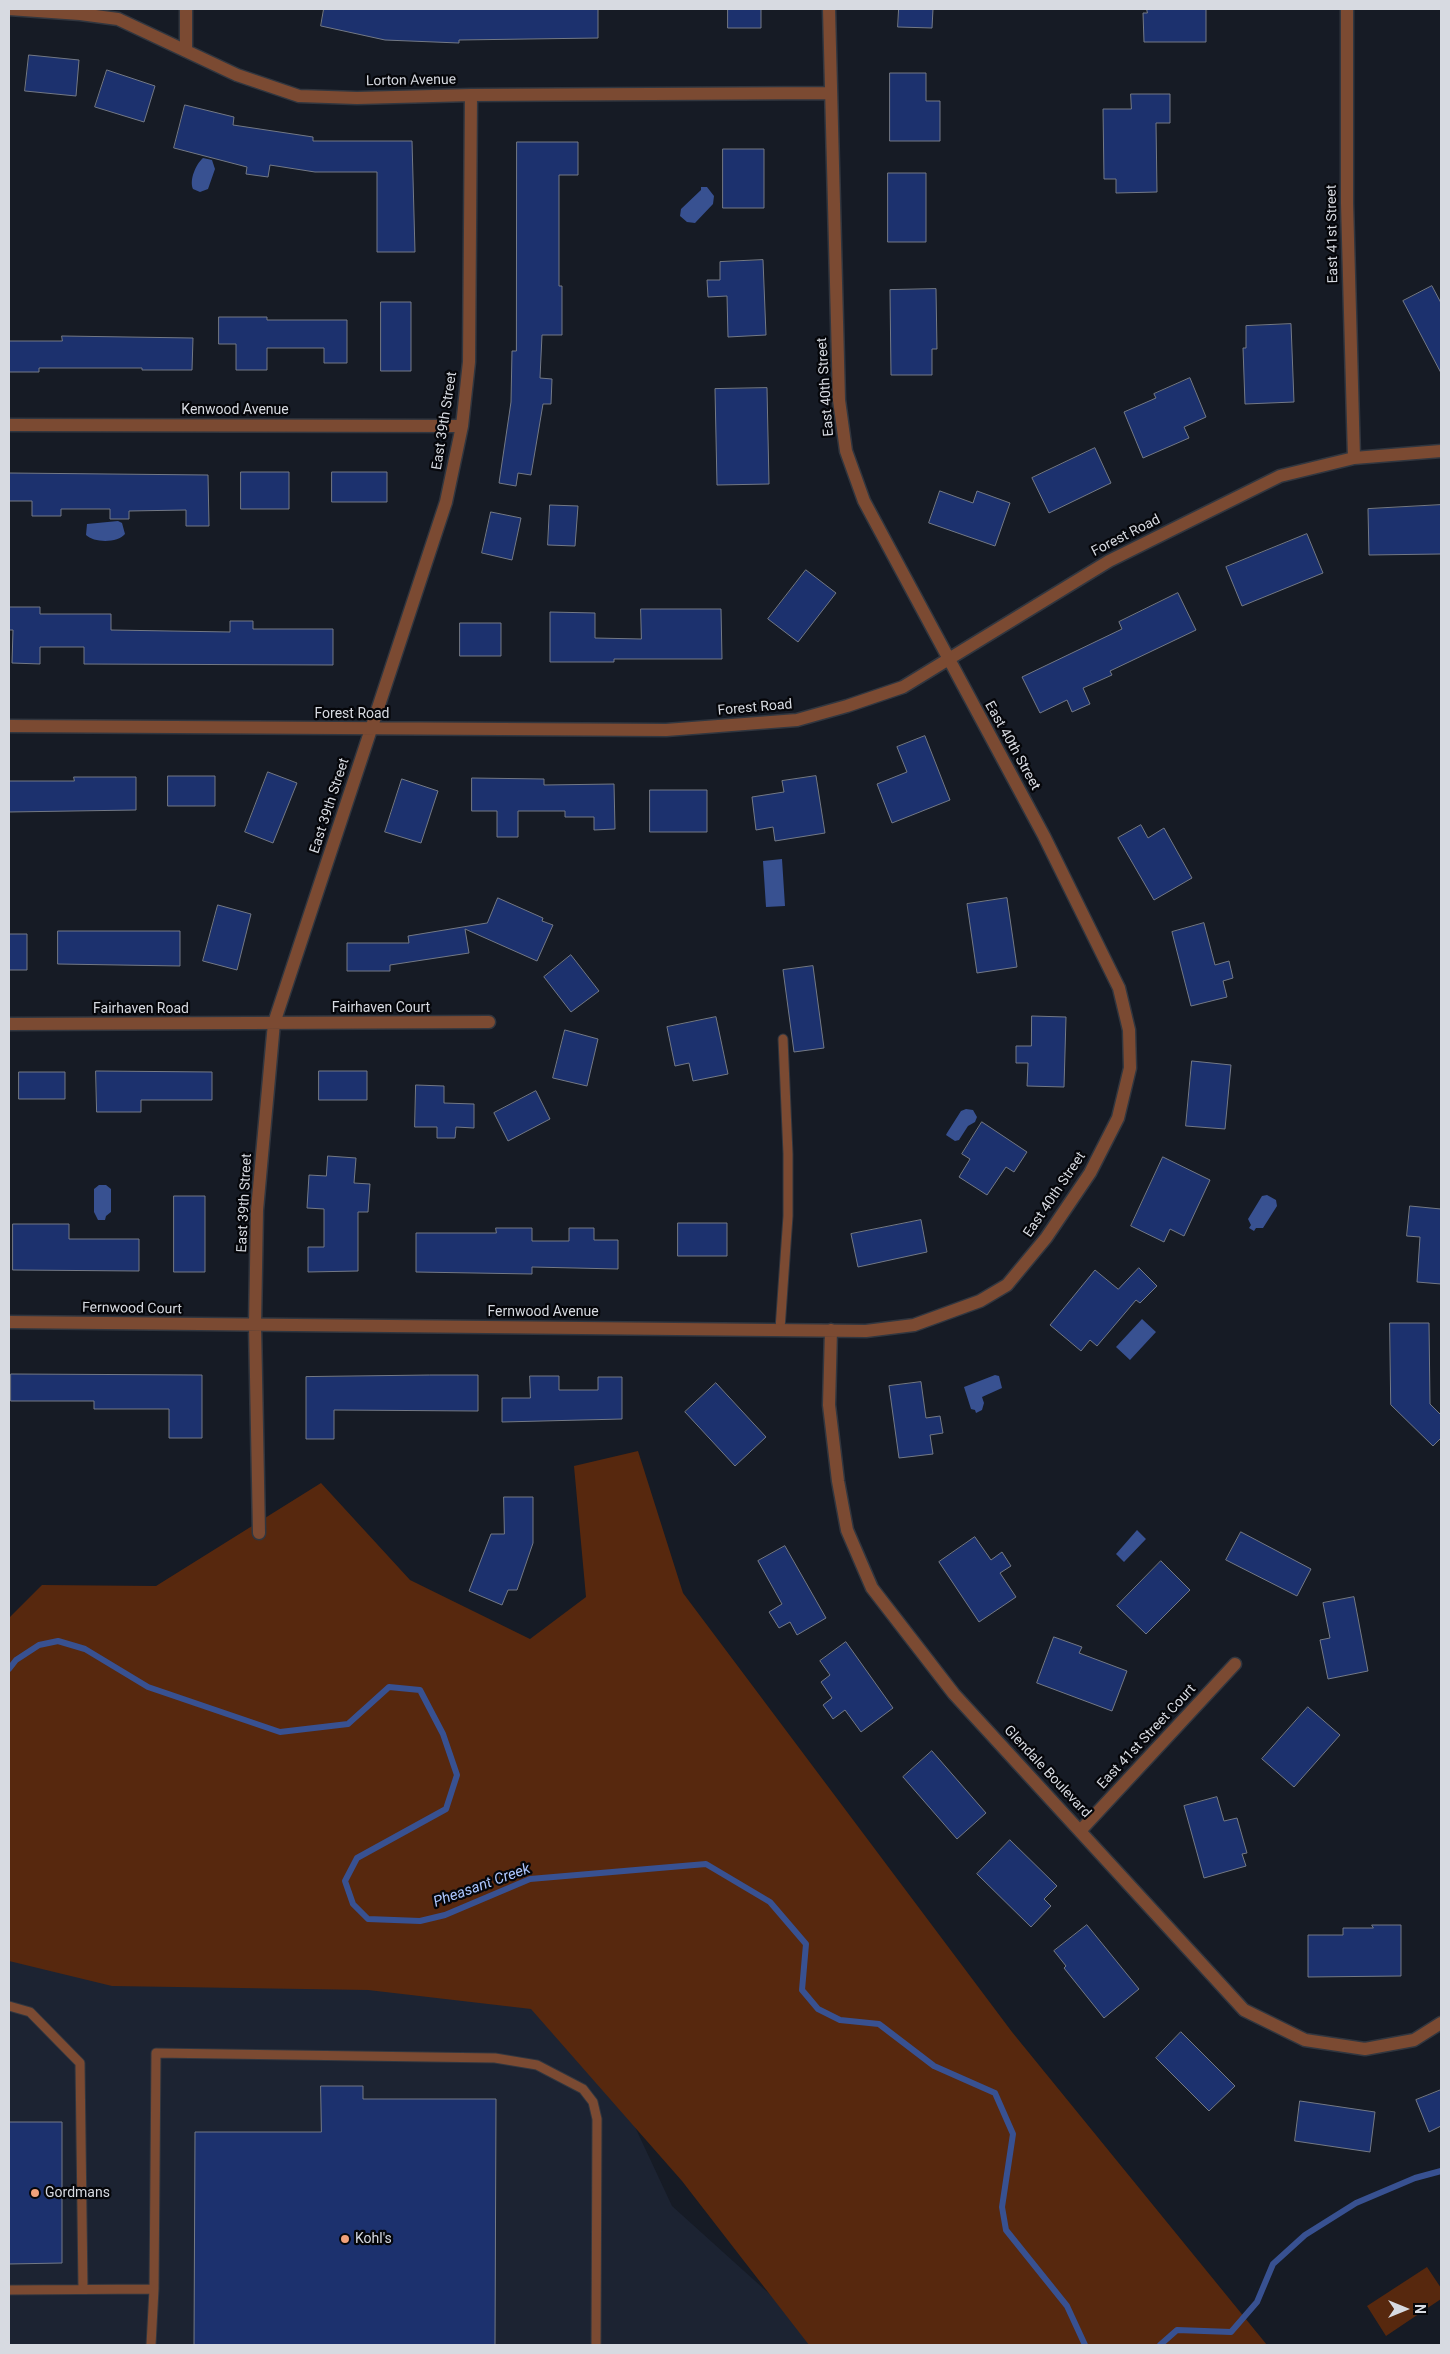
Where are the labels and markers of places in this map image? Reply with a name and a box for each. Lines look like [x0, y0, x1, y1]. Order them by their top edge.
place label: Gordmans [45, 2185, 110, 2201]
marker: Gordmans [29, 2187, 41, 2199]
place label: Kohl's [355, 2231, 392, 2247]
marker: Kohl's [339, 2233, 351, 2245]

